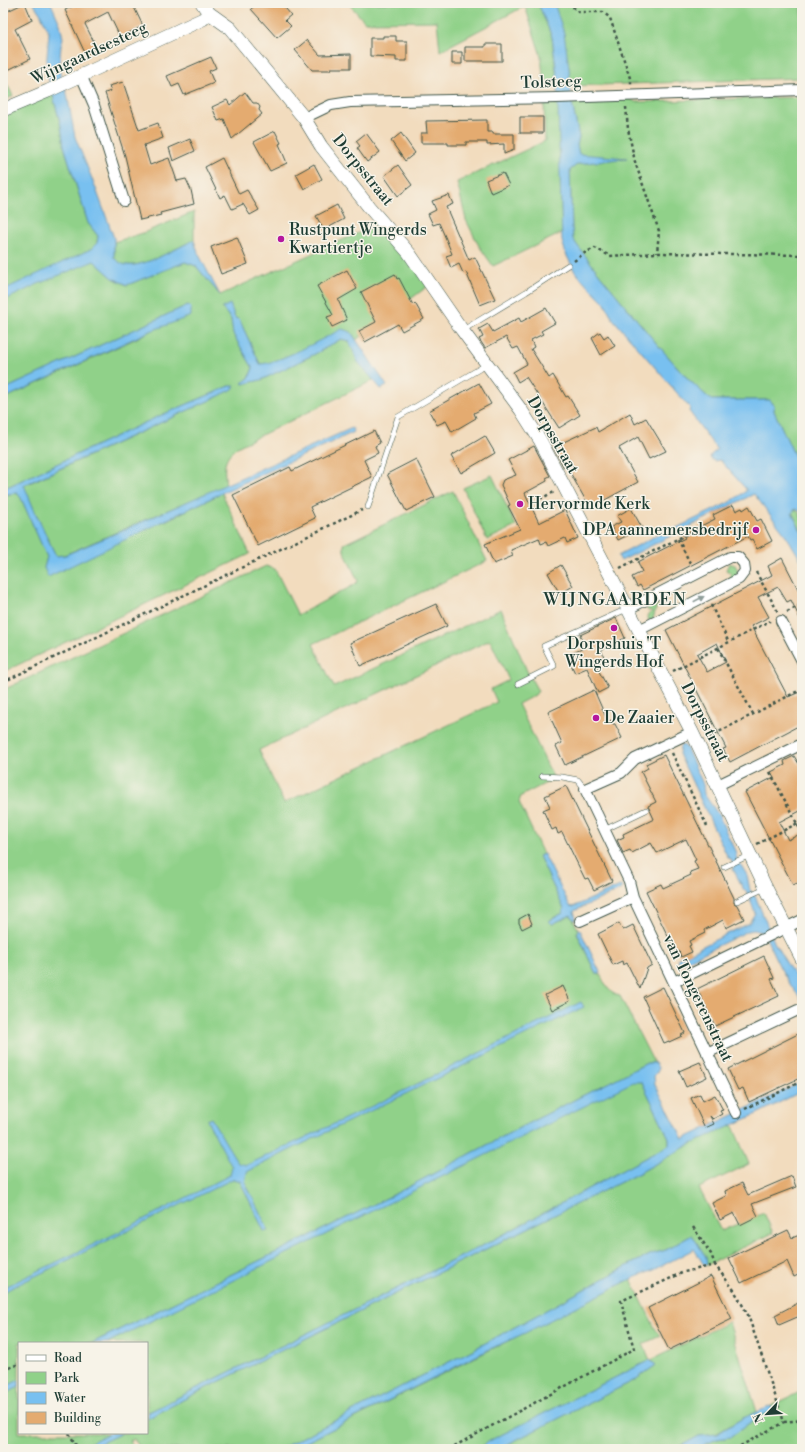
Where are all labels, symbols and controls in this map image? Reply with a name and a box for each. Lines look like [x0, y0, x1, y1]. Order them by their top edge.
street label: Wijngaardsesteeg [27, 17, 151, 89]
street label: Tolsteeg [520, 71, 582, 93]
street label: Dorpsstraat [328, 130, 398, 210]
place label: Rustpunt Wingerds Kwartiertje [289, 220, 427, 258]
marker: Rustpunt Wingerds Kwartiertje [276, 234, 286, 244]
street label: Dorpsstraat [523, 393, 583, 478]
place label: Hervormde Kerk [528, 494, 651, 514]
marker: Hervormde Kerk [515, 499, 525, 509]
place label: DPA aannemersbedrijf [583, 520, 749, 540]
marker: DPA aannemersbedrijf [751, 525, 761, 535]
district label: WIJNGAARDEN [542, 588, 687, 611]
one-way arrow [693, 596, 705, 602]
marker: Dorpshuis 'T Wingerds Hof [609, 623, 619, 633]
place label: Dorpshuis 'T Wingerds Hof [564, 634, 664, 672]
street label: Dorpsstraat [676, 679, 734, 765]
place label: De Zaaier [604, 708, 675, 728]
marker: De Zaaier [591, 713, 601, 723]
street label: van Tongerenstraat [658, 930, 738, 1065]
legend [18, 1342, 148, 1434]
text: Road [54, 1351, 82, 1366]
text: Park [54, 1371, 80, 1386]
text: Water [53, 1391, 86, 1406]
north arrow [747, 1394, 787, 1434]
text: Building [53, 1411, 102, 1426]
text: N [751, 1411, 767, 1425]

